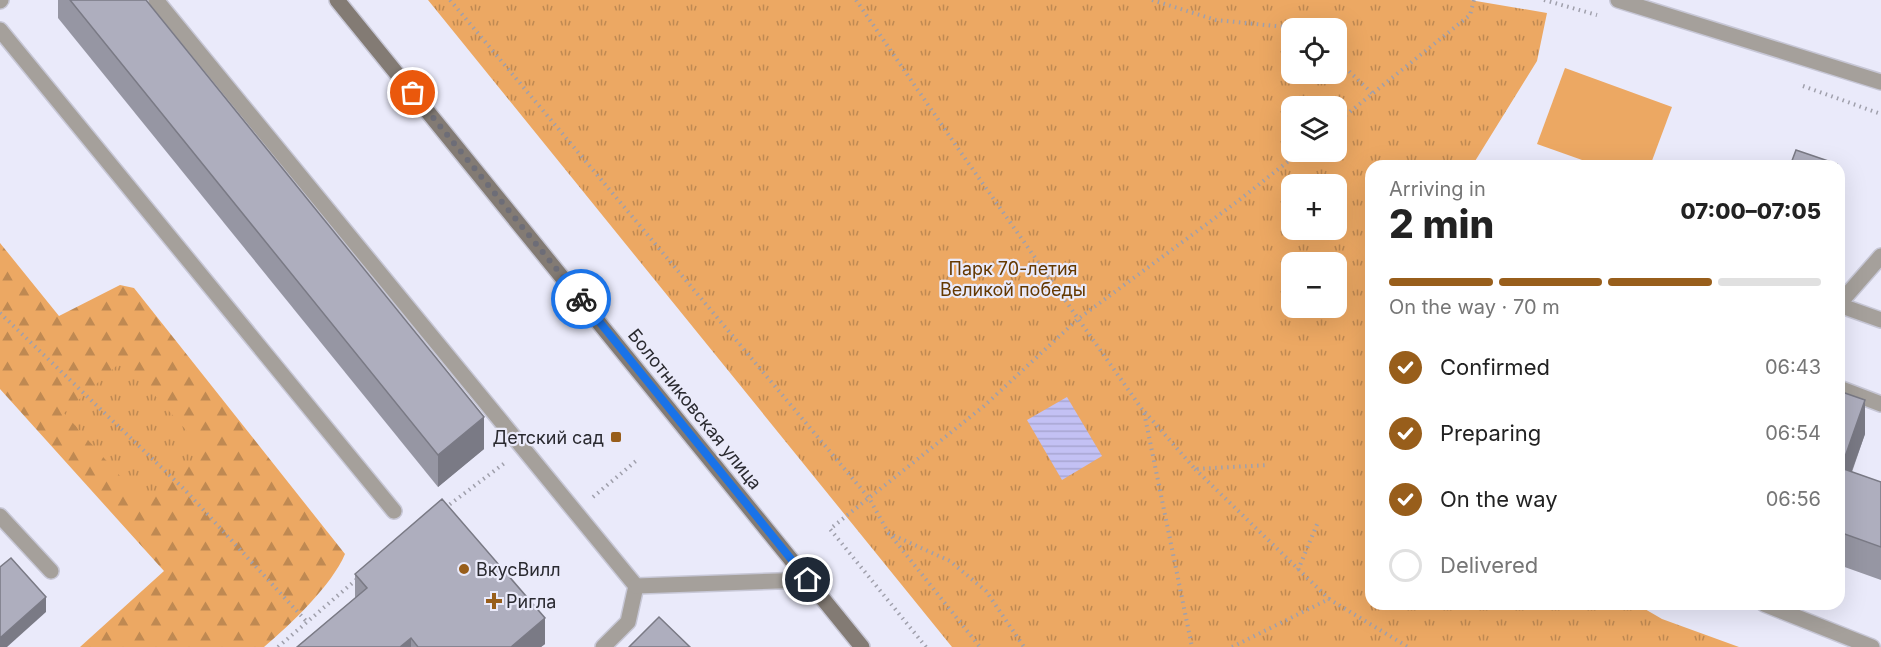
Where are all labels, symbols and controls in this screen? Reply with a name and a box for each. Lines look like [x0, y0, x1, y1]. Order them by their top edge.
map controls [1281, 18, 1347, 318]
button: locate [1281, 18, 1347, 84]
pin [387, 67, 438, 118]
icon: bag [396, 76, 429, 109]
button: layers [1281, 96, 1347, 162]
button: + [1281, 174, 1347, 240]
text: Arriving in [1389, 177, 1486, 201]
text: 07:00–07:05 [1681, 198, 1821, 224]
text: 2 min [1389, 200, 1494, 247]
button: − [1281, 252, 1347, 318]
park label: Парк 70-летия Великой победы [940, 258, 1086, 300]
courier [551, 269, 611, 329]
icon: bike [565, 283, 598, 316]
text: On the way · 70 m [1389, 295, 1560, 319]
street label: Болотниковская улица [624, 325, 766, 493]
icon: check [1389, 351, 1422, 384]
text: Confirmed [1440, 354, 1550, 380]
text: 06:43 [1765, 355, 1821, 379]
icon: check [1389, 417, 1422, 450]
text: Preparing [1440, 420, 1541, 446]
text: 06:54 [1765, 421, 1821, 445]
place label: Детский сад [492, 427, 604, 448]
marker: Детский сад [609, 430, 623, 444]
icon: check [1389, 483, 1422, 516]
text: On the way [1440, 486, 1558, 512]
text: 06:56 [1766, 487, 1821, 511]
text: Delivered [1440, 552, 1538, 578]
pin [782, 554, 833, 605]
place label: ВкусВилл [476, 559, 561, 580]
marker: ВкусВилл [457, 562, 471, 576]
icon: home [791, 563, 824, 596]
place label: Ригла [506, 591, 556, 612]
marker: Ригла [487, 594, 501, 608]

